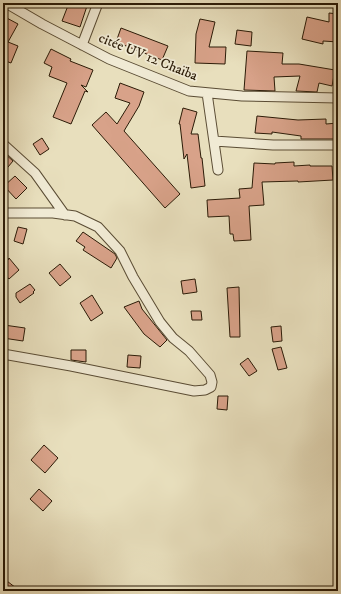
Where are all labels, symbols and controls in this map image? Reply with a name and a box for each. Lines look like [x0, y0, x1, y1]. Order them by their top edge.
street label: citée UV 12 Chaïba [96, 29, 200, 85]

